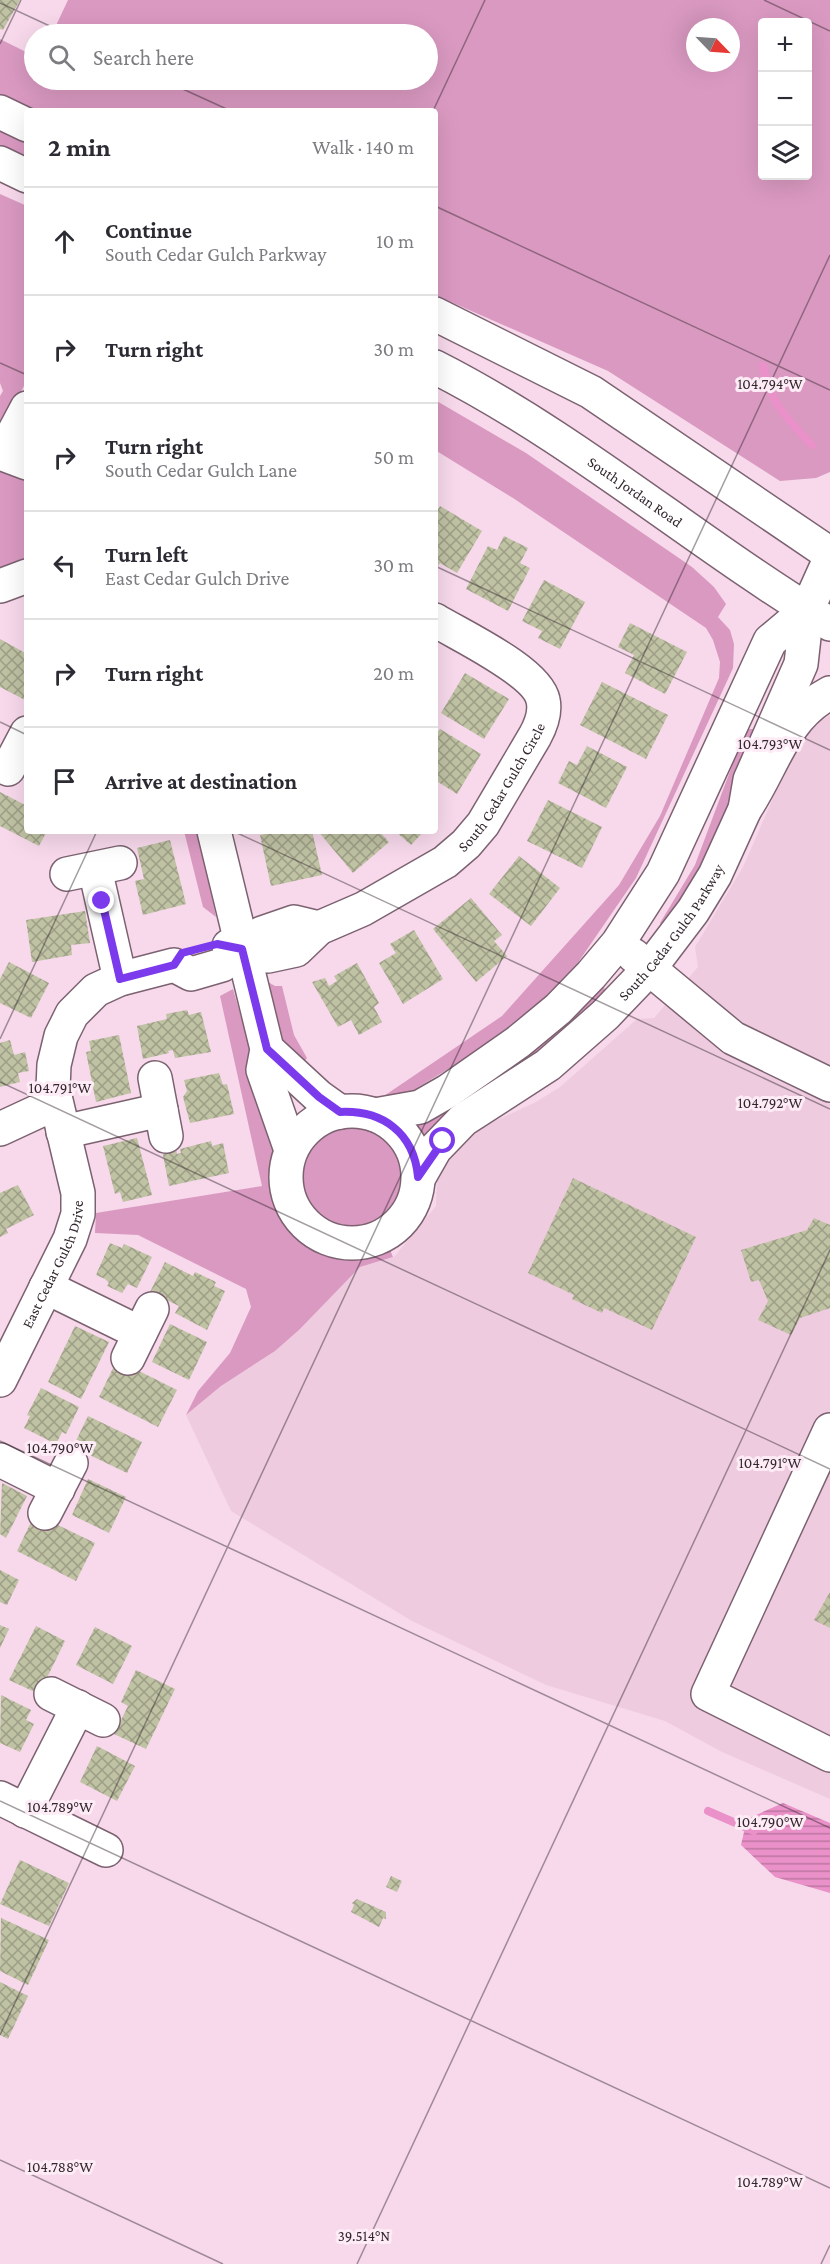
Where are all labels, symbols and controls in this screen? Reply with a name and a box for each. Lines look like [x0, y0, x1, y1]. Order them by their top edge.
north arrow [686, 18, 740, 72]
map controls [758, 18, 812, 180]
button: + [758, 18, 812, 72]
search box [24, 24, 438, 90]
icon: search [45, 41, 78, 74]
text: Search here [93, 45, 194, 70]
button: − [758, 72, 812, 126]
button: layers [758, 126, 812, 180]
text: 2 min [48, 133, 111, 162]
text: Walk · 140 m [312, 136, 414, 158]
text: Continue [105, 218, 192, 243]
icon: ahead [48, 225, 81, 258]
text: 10 m [376, 230, 414, 252]
text: South Cedar Gulch Parkway [105, 243, 327, 265]
icon: right [48, 333, 81, 366]
text: Turn right [105, 337, 203, 362]
text: 30 m [373, 338, 414, 360]
text: 104.794°W [737, 376, 803, 392]
text: Turn right [105, 434, 203, 459]
icon: right [48, 441, 81, 474]
text: 50 m [373, 446, 414, 468]
street label: South Jordan Road [585, 454, 685, 531]
text: South Cedar Gulch Lane [105, 459, 297, 481]
text: Turn left [105, 542, 188, 567]
icon: left [48, 549, 81, 582]
text: 30 m [373, 554, 414, 576]
text: East Cedar Gulch Drive [105, 567, 289, 589]
icon: right [48, 657, 81, 690]
text: Turn right [105, 661, 203, 686]
text: 20 m [373, 662, 414, 684]
street label: South Cedar Gulch Circle [455, 720, 548, 855]
text: 104.793°W [738, 736, 803, 752]
icon: arrive [48, 765, 81, 798]
text: Arrive at destination [105, 769, 297, 794]
street label: South Cedar Gulch Parkway [615, 862, 728, 1004]
route end [88, 887, 114, 913]
text: 104.791°W [29, 1080, 91, 1096]
text: 104.792°W [738, 1095, 802, 1111]
route start [429, 1127, 455, 1153]
street label: East Cedar Gulch Drive [19, 1200, 86, 1331]
text: 104.790°W [27, 1440, 93, 1456]
text: 104.791°W [739, 1455, 801, 1471]
text: 104.789°W [27, 1799, 93, 1815]
text: 104.790°W [737, 1814, 803, 1830]
text: 104.788°W [27, 2159, 93, 2175]
text: 104.789°W [737, 2174, 803, 2190]
text: 39.514°N [338, 2228, 390, 2244]

